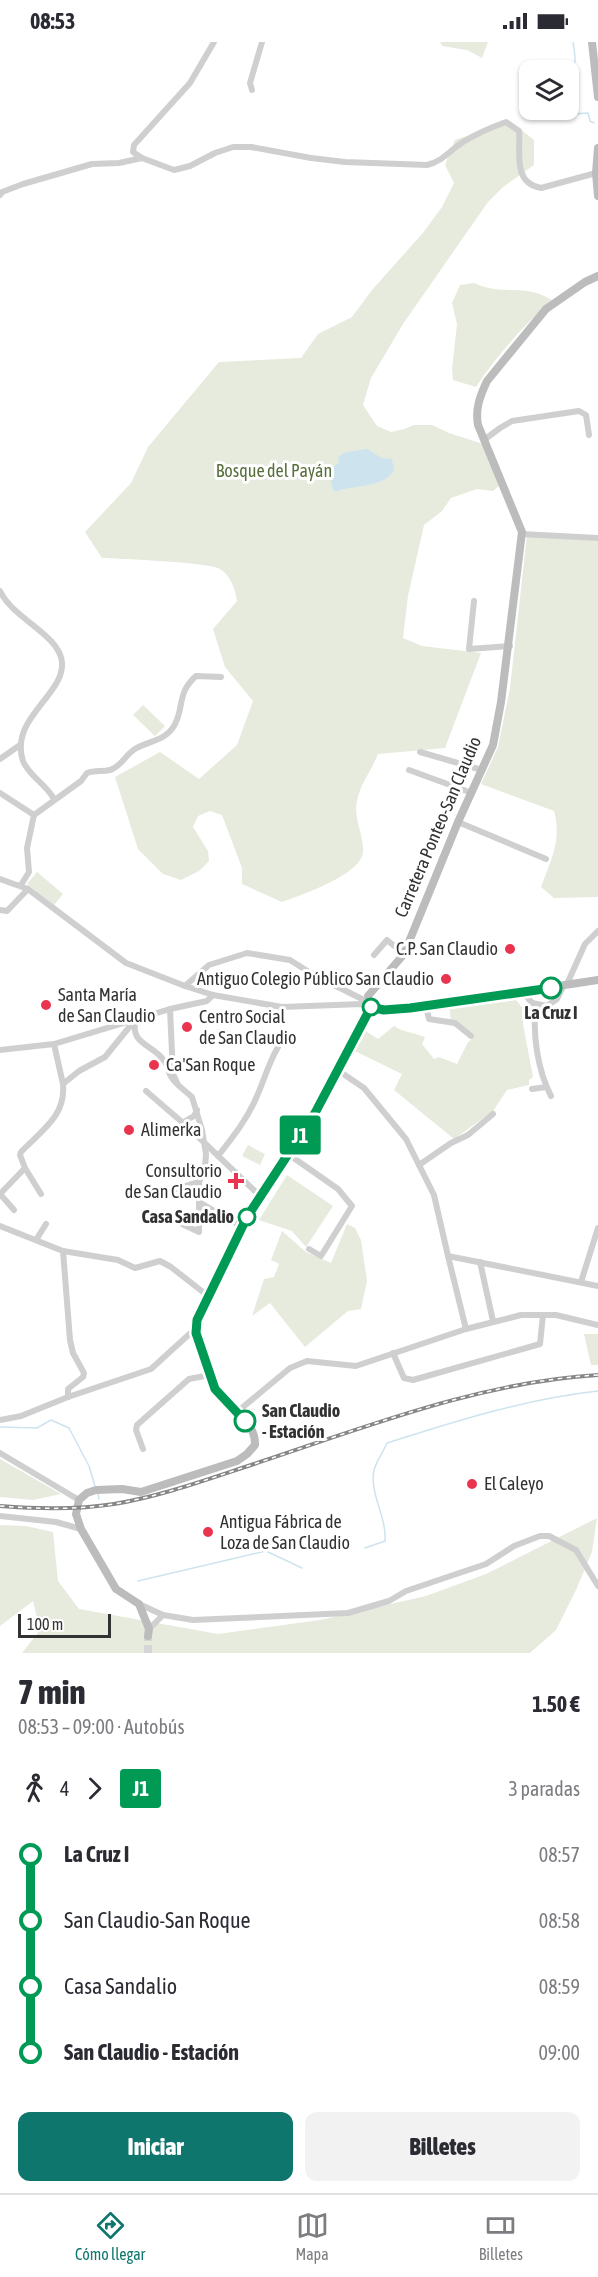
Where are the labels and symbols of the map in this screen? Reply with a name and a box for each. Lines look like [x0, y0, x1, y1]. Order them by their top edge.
park label: Bosque del Payán [216, 460, 332, 481]
street label: Carretera Ponteo-San Claudio [390, 733, 485, 920]
place label: C.P. San Claudio [396, 938, 498, 959]
marker: C.P. San Claudio [503, 942, 517, 956]
place label: Antiguo Colegio Público San Claudio [197, 968, 434, 989]
marker: Antiguo Colegio Público San Claudio [439, 972, 453, 986]
marker: La Cruz I [540, 977, 562, 999]
place label: Santa María de San Claudio [58, 984, 155, 1026]
marker: Santa María de San Claudio [39, 998, 53, 1012]
unlabelled marker [362, 998, 380, 1016]
place label: La Cruz I [524, 1002, 578, 1023]
place label: Centro Social de San Claudio [199, 1006, 296, 1048]
marker: Centro Social de San Claudio [180, 1020, 194, 1034]
place label: Ca'San Roque [166, 1054, 255, 1075]
marker: Ca'San Roque [147, 1058, 161, 1072]
line badge: J1 [273, 1116, 327, 1154]
place label: Alimerka [141, 1119, 201, 1140]
marker: Alimerka [122, 1123, 136, 1137]
place label: Consultorio de San Claudio [125, 1160, 222, 1202]
marker: Consultorio de San Claudio [227, 1172, 245, 1190]
place label: Casa Sandalio [141, 1206, 234, 1227]
marker: Casa Sandalio [238, 1208, 256, 1226]
place label: San Claudio - Estación [262, 1400, 340, 1442]
marker: San Claudio - Estación [234, 1410, 256, 1432]
place label: El Caleyo [484, 1473, 544, 1494]
marker: El Caleyo [465, 1477, 479, 1491]
place label: Antigua Fábrica de Loza de San Claudio [220, 1511, 350, 1553]
marker: Antigua Fábrica de Loza de San Claudio [201, 1525, 215, 1539]
scale bar [18, 1611, 111, 1638]

